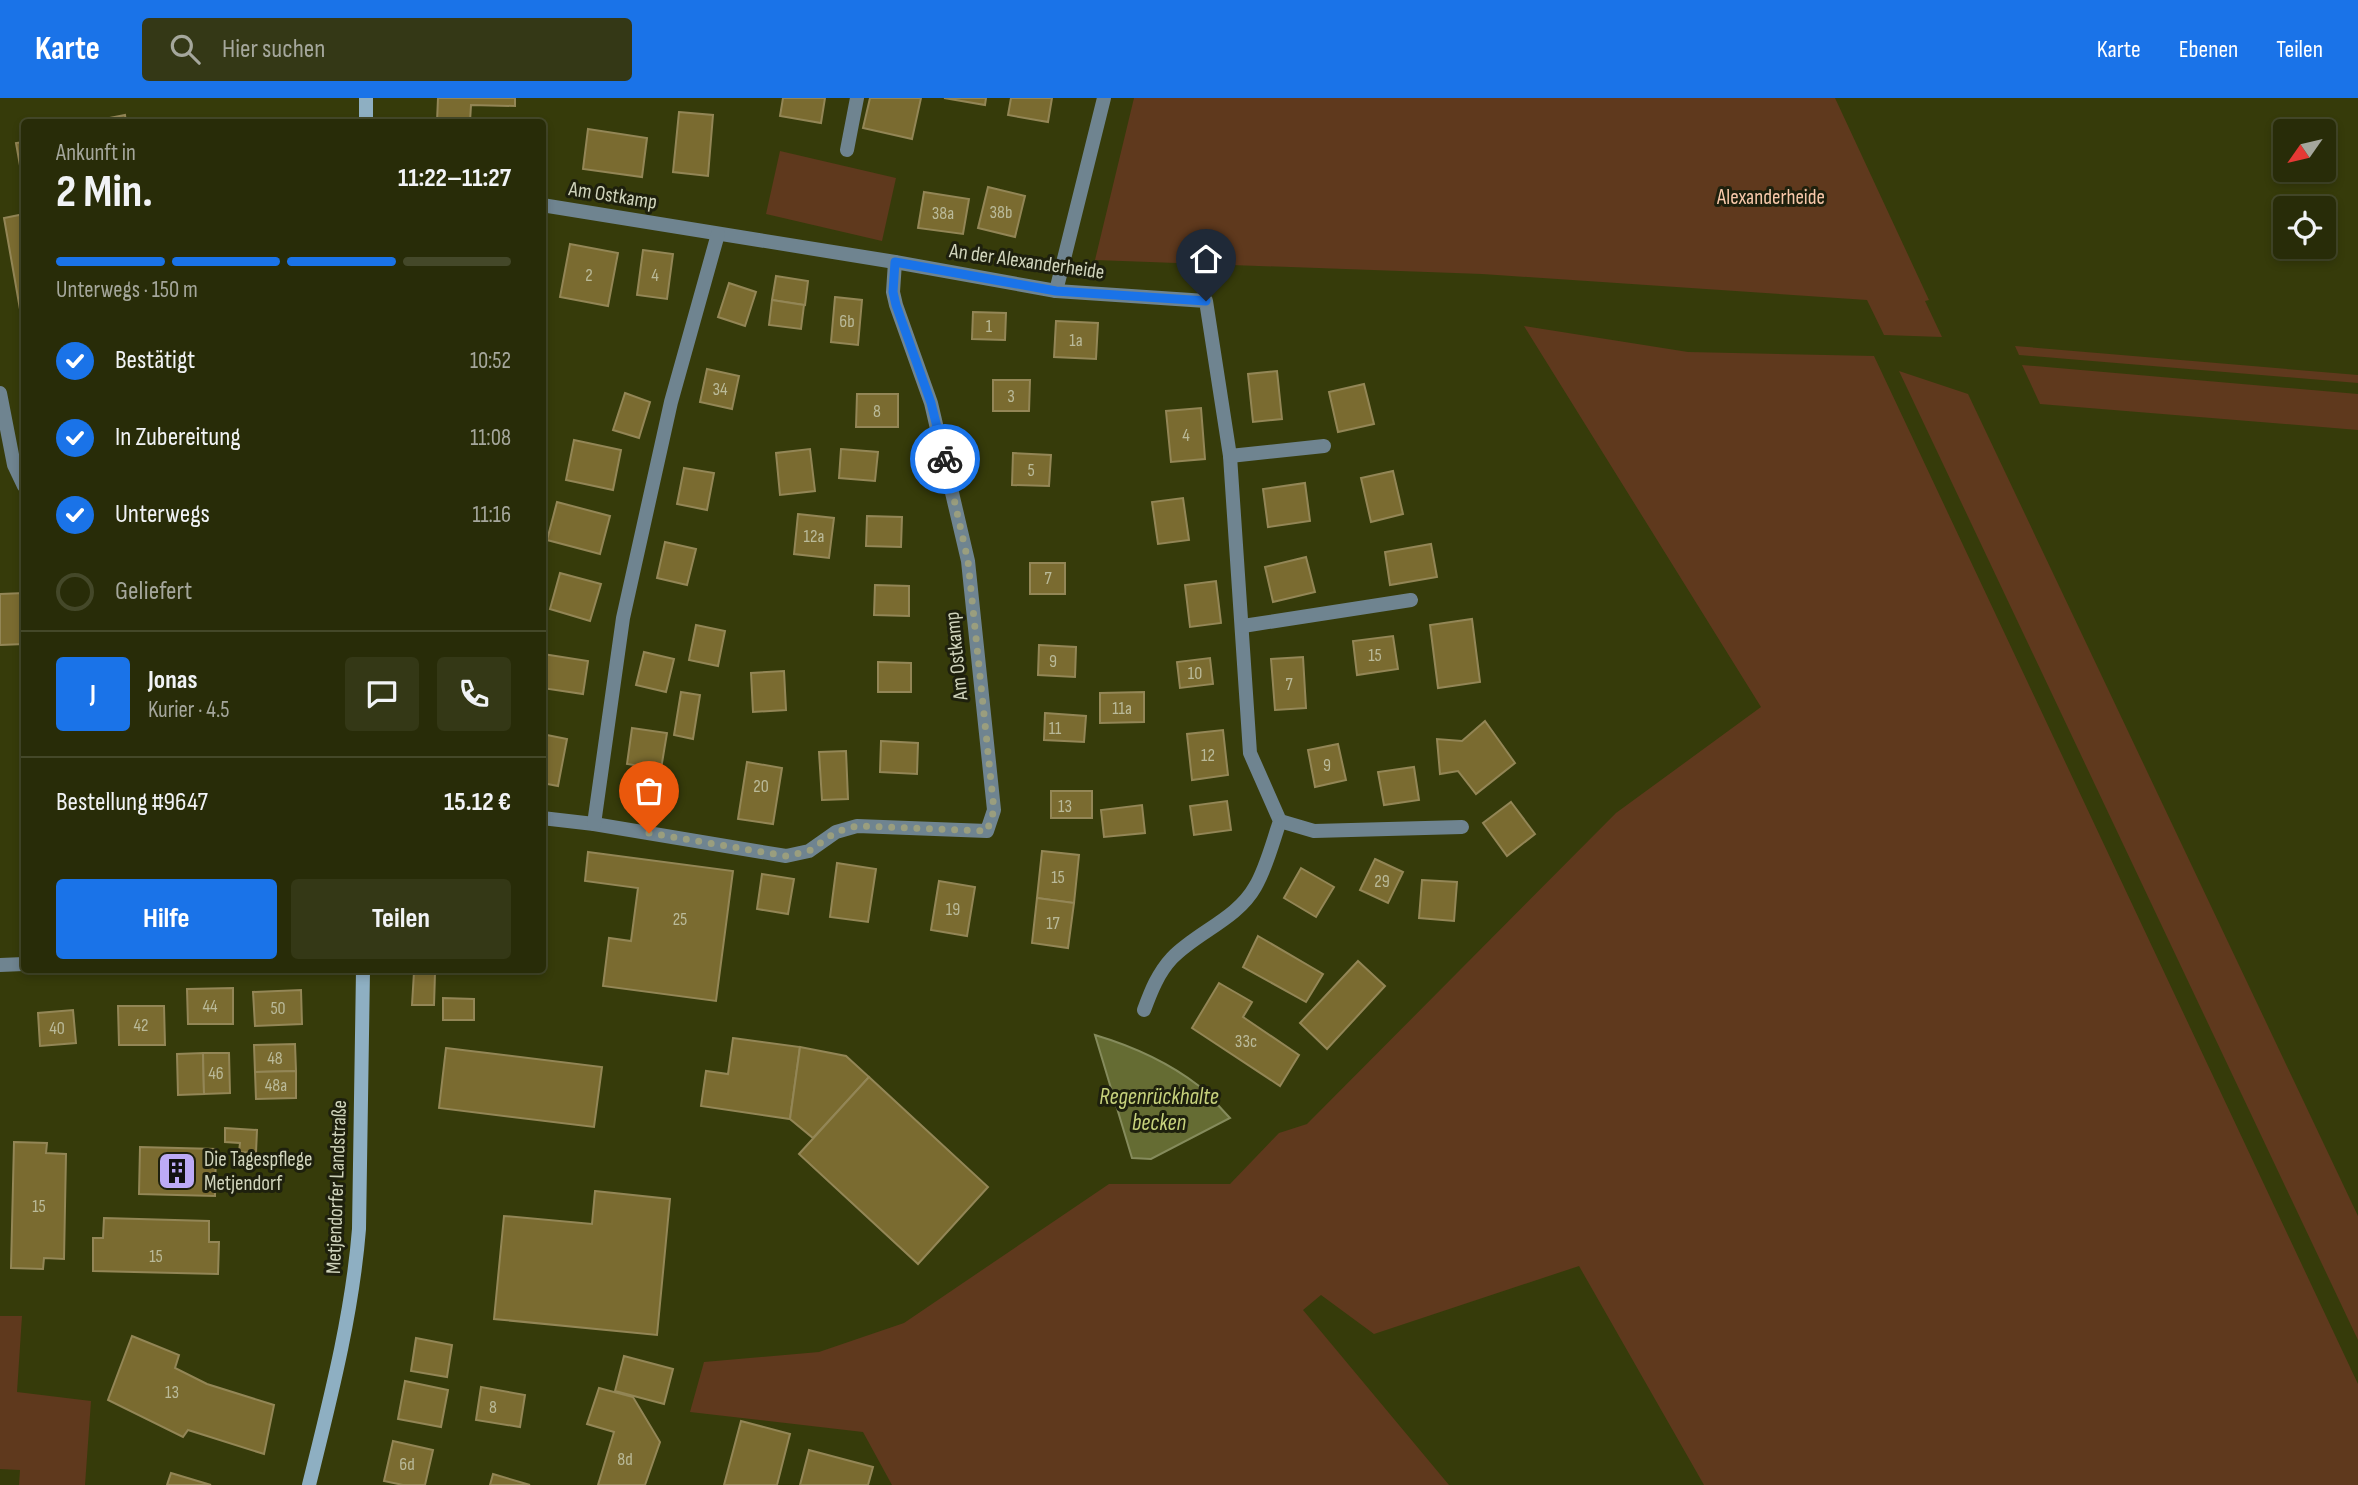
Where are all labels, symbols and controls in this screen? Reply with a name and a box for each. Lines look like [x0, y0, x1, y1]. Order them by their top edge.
search box [142, 18, 632, 81]
text: Karte [35, 29, 100, 69]
icon: search [166, 30, 204, 68]
text: Hier suchen [222, 34, 325, 65]
text: Karte [2097, 35, 2141, 64]
text: Ebenen [2179, 35, 2238, 64]
text: Teilen [2276, 35, 2323, 64]
north arrow [2273, 119, 2336, 182]
map controls [2273, 119, 2336, 259]
text: Ankunft in [56, 139, 136, 167]
text: 11:22–11:27 [398, 163, 511, 194]
text: 2 Min. [56, 165, 153, 220]
street label: Am Ostkamp [566, 176, 659, 215]
park label: Alexanderheide [1716, 185, 1825, 210]
button: locate [2273, 196, 2336, 259]
house number: 38b [990, 202, 1012, 223]
house number: 38a [932, 203, 954, 224]
pin [1176, 229, 1236, 301]
street label: An der Alexanderheide [947, 238, 1106, 285]
icon: home [1187, 240, 1225, 278]
house number: 2 [585, 265, 593, 286]
house number: 4 [651, 265, 659, 286]
text: Unterwegs · 150 m [56, 276, 198, 304]
house number: 6b [839, 311, 855, 332]
house number: 1 [986, 316, 993, 337]
house number: 1a [1069, 330, 1083, 351]
icon: check [56, 342, 94, 380]
text: Bestätigt [115, 345, 195, 376]
text: 10:52 [470, 347, 511, 375]
house number: 34 [712, 379, 728, 400]
house number: 3 [1007, 386, 1015, 407]
house number: 8 [873, 401, 881, 422]
icon: check [56, 419, 94, 457]
text: In Zubereitung [115, 422, 241, 453]
text: 11:08 [470, 424, 511, 452]
courier [910, 424, 980, 494]
house number: 4 [1182, 425, 1190, 446]
icon: bike [926, 440, 964, 478]
house number: 5 [1027, 460, 1035, 481]
icon: check [56, 496, 94, 534]
text: Unterwegs [115, 499, 210, 530]
text: 11:16 [472, 501, 511, 529]
house number: 12a [804, 526, 824, 547]
house number: 7 [1044, 568, 1052, 589]
text: Geliefert [115, 576, 192, 607]
street label: Am Ostkamp [939, 610, 974, 702]
house number: 15 [1368, 645, 1382, 666]
house number: 9 [1049, 651, 1057, 672]
button: chat [345, 657, 419, 731]
button: phone [437, 657, 511, 731]
house number: 10 [1188, 663, 1202, 684]
text: Jonas [148, 665, 197, 696]
house number: 7 [1285, 674, 1293, 695]
text: J [90, 679, 96, 710]
text: Kurier · 4.5 [148, 696, 229, 724]
house number: 11a [1112, 698, 1132, 719]
house number: 11 [1049, 718, 1062, 739]
house number: 12 [1201, 745, 1215, 766]
house number: 9 [1323, 755, 1331, 776]
pin [619, 761, 679, 833]
icon: bag [630, 772, 668, 810]
house number: 20 [753, 776, 769, 797]
text: Bestellung #9647 [56, 787, 208, 818]
text: 15.12 € [444, 787, 511, 818]
house number: 13 [1058, 796, 1072, 817]
house number: 15 [1051, 867, 1065, 888]
house number: 29 [1374, 871, 1390, 892]
button: Hilfe [56, 879, 277, 959]
button: Teilen [291, 879, 511, 959]
house number: 19 [946, 899, 960, 920]
house number: 25 [673, 909, 687, 930]
house number: 17 [1046, 913, 1061, 934]
house number: 44 [202, 996, 218, 1017]
house number: 50 [270, 998, 286, 1019]
house number: 42 [133, 1015, 149, 1036]
house number: 40 [49, 1018, 65, 1039]
house number: 33c [1235, 1031, 1257, 1052]
house number: 48 [267, 1048, 283, 1069]
house number: 46 [208, 1063, 224, 1084]
house number: 48a [265, 1075, 287, 1096]
water label: Regenrückhalte becken [1099, 1083, 1219, 1137]
street label: Metjendorfer Landstraße [321, 1100, 352, 1275]
place label: Die Tagespflege Metjendorf [204, 1147, 313, 1196]
building icon: Die Tagespflege Metjendorf [156, 1150, 198, 1192]
house number: 15 [32, 1196, 46, 1217]
house number: 15 [149, 1246, 163, 1267]
house number: 13 [165, 1382, 179, 1403]
house number: 8 [489, 1397, 497, 1418]
house number: 8d [617, 1449, 633, 1470]
house number: 6d [399, 1454, 415, 1475]

